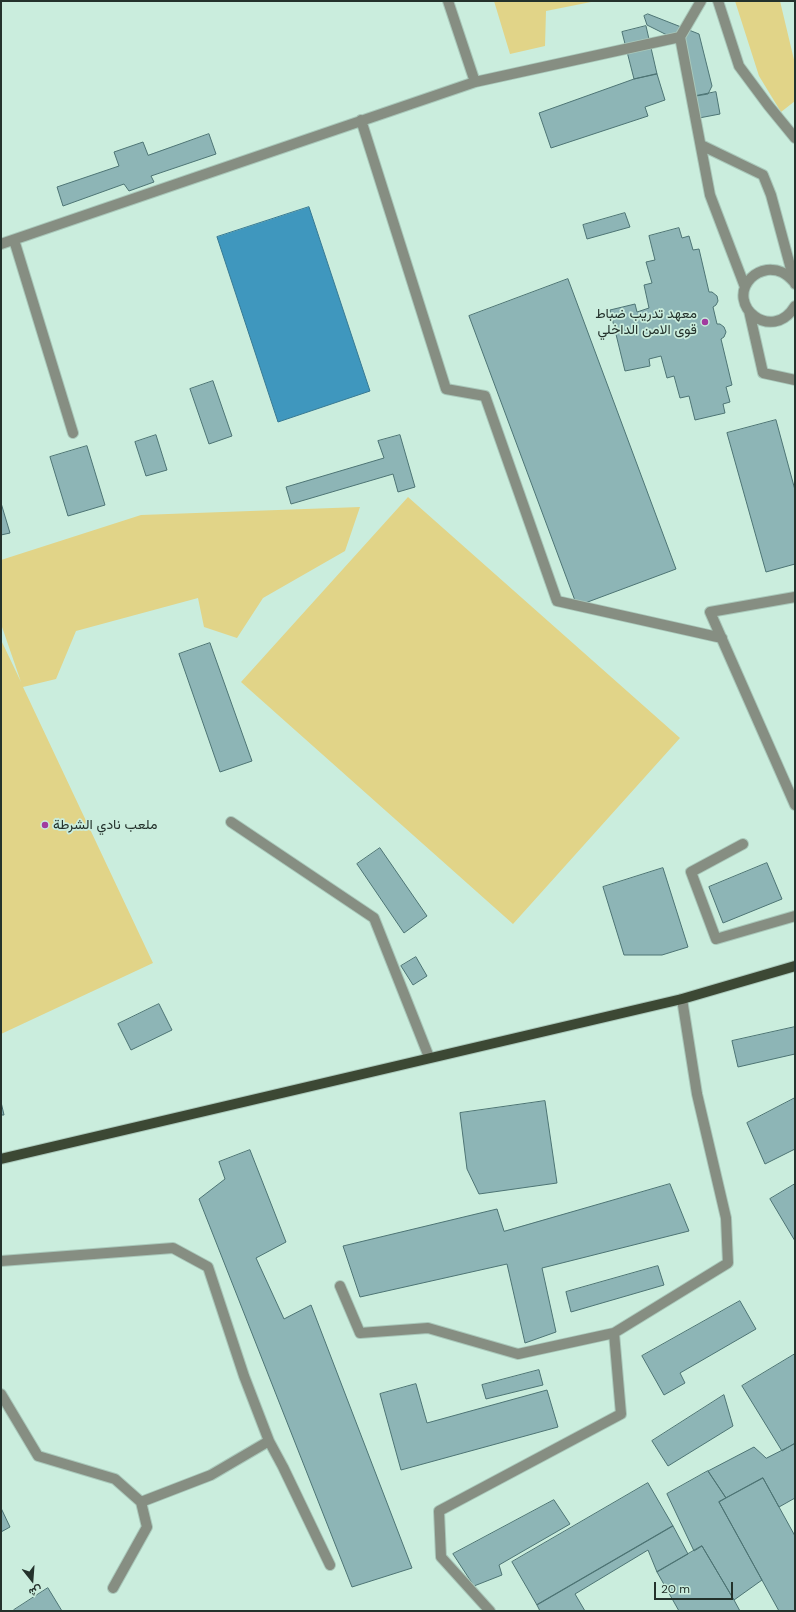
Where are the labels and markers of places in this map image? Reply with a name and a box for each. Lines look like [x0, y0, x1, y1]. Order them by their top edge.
place label: معهد تدريب ضباط قوى الامن الداخلي [595, 306, 697, 338]
marker: معهد تدريب ضباط قوى الامن الداخلي [700, 317, 710, 327]
place label: ملعب نادي الشرطة [53, 817, 157, 833]
marker: ملعب نادي الشرطة [40, 820, 50, 830]

